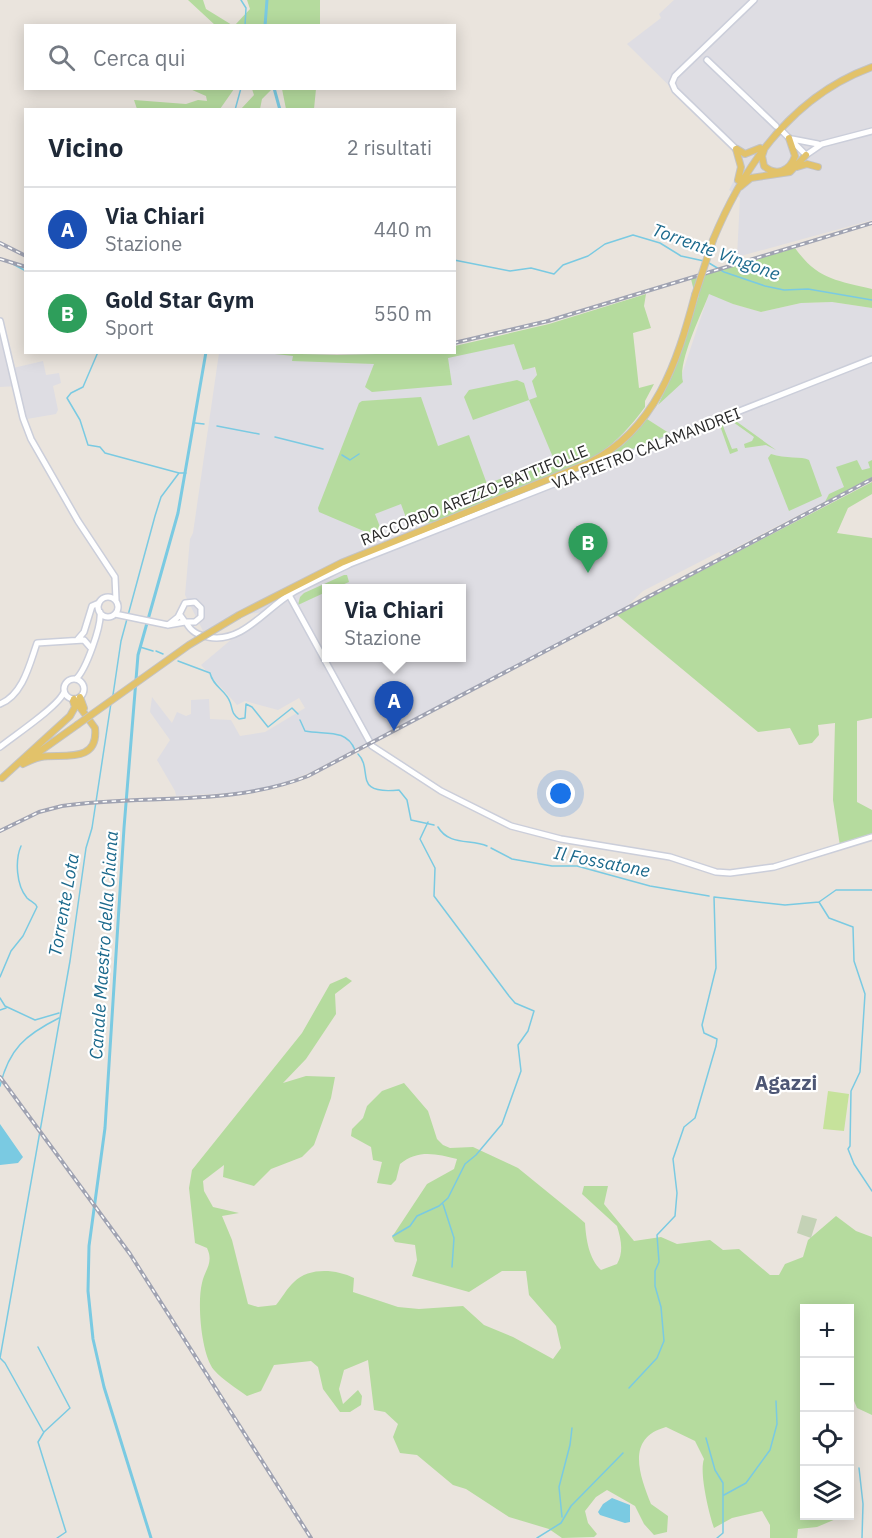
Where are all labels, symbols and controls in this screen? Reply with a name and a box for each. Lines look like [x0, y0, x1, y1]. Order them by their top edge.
search box [24, 24, 456, 90]
icon: search [45, 41, 78, 74]
text: Cerca qui [93, 43, 185, 72]
text: Vicino [48, 130, 123, 164]
text: 2 risultati [347, 134, 432, 161]
text: Via Chiari [105, 201, 205, 230]
text: A [61, 216, 74, 243]
text: 440 m [374, 216, 432, 243]
water label: Torrente Vingone [649, 218, 783, 285]
text: Stazione [105, 230, 182, 257]
text: Gold Star Gym [105, 285, 254, 314]
text: B [61, 300, 74, 327]
text: 550 m [374, 300, 432, 327]
text: Sport [105, 314, 154, 341]
street label: VIA PIETRO CALAMANDREI [549, 403, 743, 493]
street label: RACCORDO AREZZO-BATTIFOLLE [358, 441, 590, 549]
pin: B [568, 524, 608, 573]
popup [322, 584, 466, 662]
text: Via Chiari [344, 595, 444, 624]
text: Stazione [344, 624, 421, 651]
pin: A [374, 682, 414, 731]
your location [546, 779, 575, 808]
water label: Canale Maestro della Chiana [84, 830, 123, 1060]
water label: Il Fossatone [552, 841, 652, 882]
water label: Torrente Lota [43, 851, 84, 958]
district label: Agazzi [755, 1069, 817, 1096]
map controls [800, 1304, 854, 1520]
button: + [800, 1304, 854, 1358]
button: − [800, 1358, 854, 1412]
button: locate [800, 1412, 854, 1466]
button: layers [800, 1466, 854, 1520]

